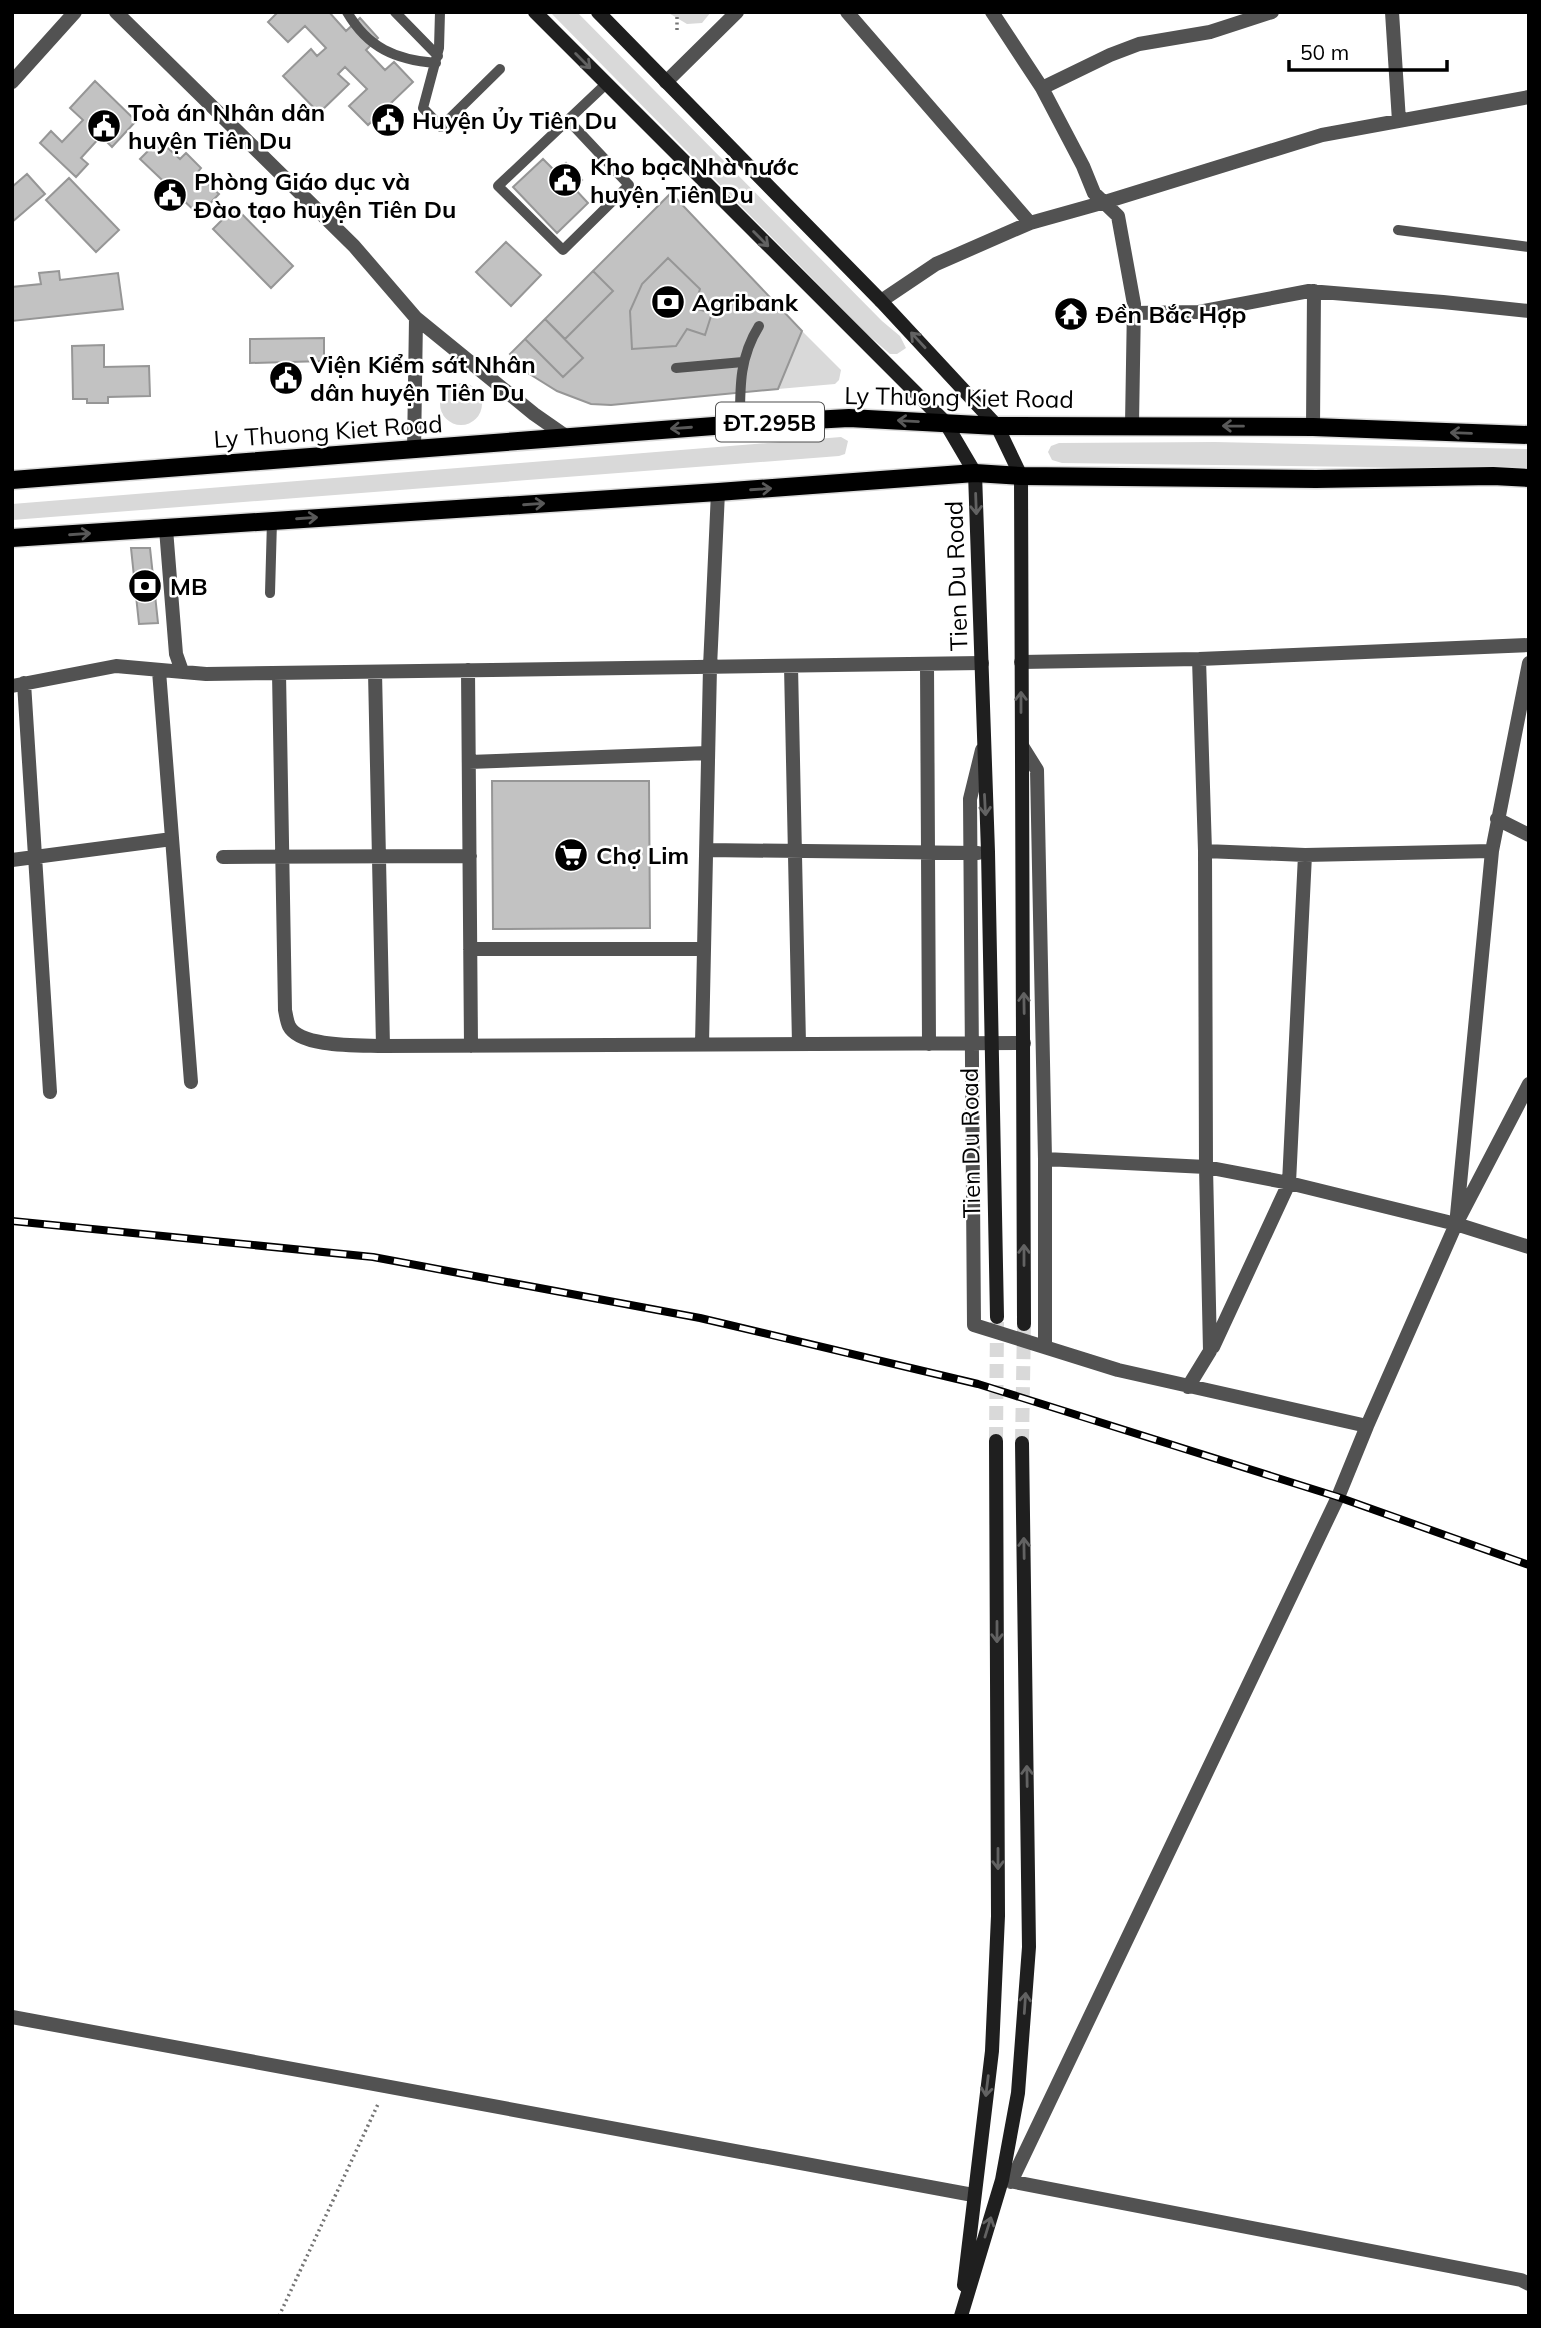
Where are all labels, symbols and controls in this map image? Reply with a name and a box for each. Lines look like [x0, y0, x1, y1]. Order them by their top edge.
scale bar [1289, 28, 1446, 72]
text: 50 m [1300, 39, 1349, 65]
one-way arrow [574, 52, 591, 69]
place label: Toà án Nhân dân huyện Tiên Du [128, 97, 325, 155]
public building icon: Huyện Ủy Tiên Du [369, 101, 407, 139]
place label: Huyện Ủy Tiên Du [412, 105, 617, 135]
public building icon: Toà án Nhân dân huyện Tiên Du [85, 107, 123, 145]
place label: Kho bạc Nhà nước huyện Tiên Du [590, 151, 799, 209]
public building icon: Kho bạc Nhà nước huyện Tiên Du [546, 161, 584, 199]
place label: Phòng Giáo dục và Đào tạo huyện Tiên Du [193, 166, 456, 224]
public building icon: Phòng Giáo dục và Đào tạo huyện Tiên Du [151, 176, 189, 214]
one-way arrow [752, 230, 769, 247]
bank icon: Agribank [649, 283, 687, 321]
place label: Agribank [692, 287, 799, 317]
temple icon: Đền Bắc Hợp [1052, 295, 1090, 333]
place label: Đền Bắc Hợp [1095, 299, 1246, 329]
one-way arrow [909, 332, 926, 349]
place label: Viện Kiểm sát Nhân dân huyện Tiên Du [309, 349, 536, 407]
public building icon: Viện Kiểm sát Nhân dân huyện Tiên Du [267, 359, 305, 397]
street label: Ly Thuong Kiet Road [844, 380, 1074, 414]
road number: ĐT.295B [716, 402, 824, 442]
street label: Ly Thuong Kiet Road [212, 408, 444, 454]
one-way arrow [897, 414, 920, 427]
one-way arrow [1222, 419, 1245, 433]
one-way arrow [670, 422, 693, 435]
one-way arrow [1449, 426, 1472, 439]
one-way arrow [750, 482, 772, 495]
one-way arrow [969, 493, 982, 516]
one-way arrow [523, 497, 545, 510]
street label: Tien Du Road [938, 500, 974, 652]
one-way arrow [296, 512, 319, 525]
one-way arrow [69, 527, 91, 540]
bank icon: MB [126, 567, 164, 605]
place label: MB [170, 571, 207, 601]
one-way arrow [1014, 691, 1028, 714]
one-way arrow [979, 793, 992, 816]
supermarket icon: Chợ Lim [552, 836, 590, 874]
place label: Chợ Lim [596, 840, 689, 870]
one-way arrow [1017, 992, 1031, 1015]
street label: Tien Du Road [954, 1068, 986, 1218]
one-way arrow [1017, 1244, 1031, 1267]
one-way arrow [1017, 1537, 1030, 1560]
one-way arrow [990, 1620, 1004, 1643]
one-way arrow [1020, 1765, 1033, 1788]
one-way arrow [991, 1848, 1005, 1871]
one-way arrow [1019, 1992, 1032, 2015]
one-way arrow [981, 2075, 994, 2097]
one-way arrow [982, 2216, 995, 2238]

